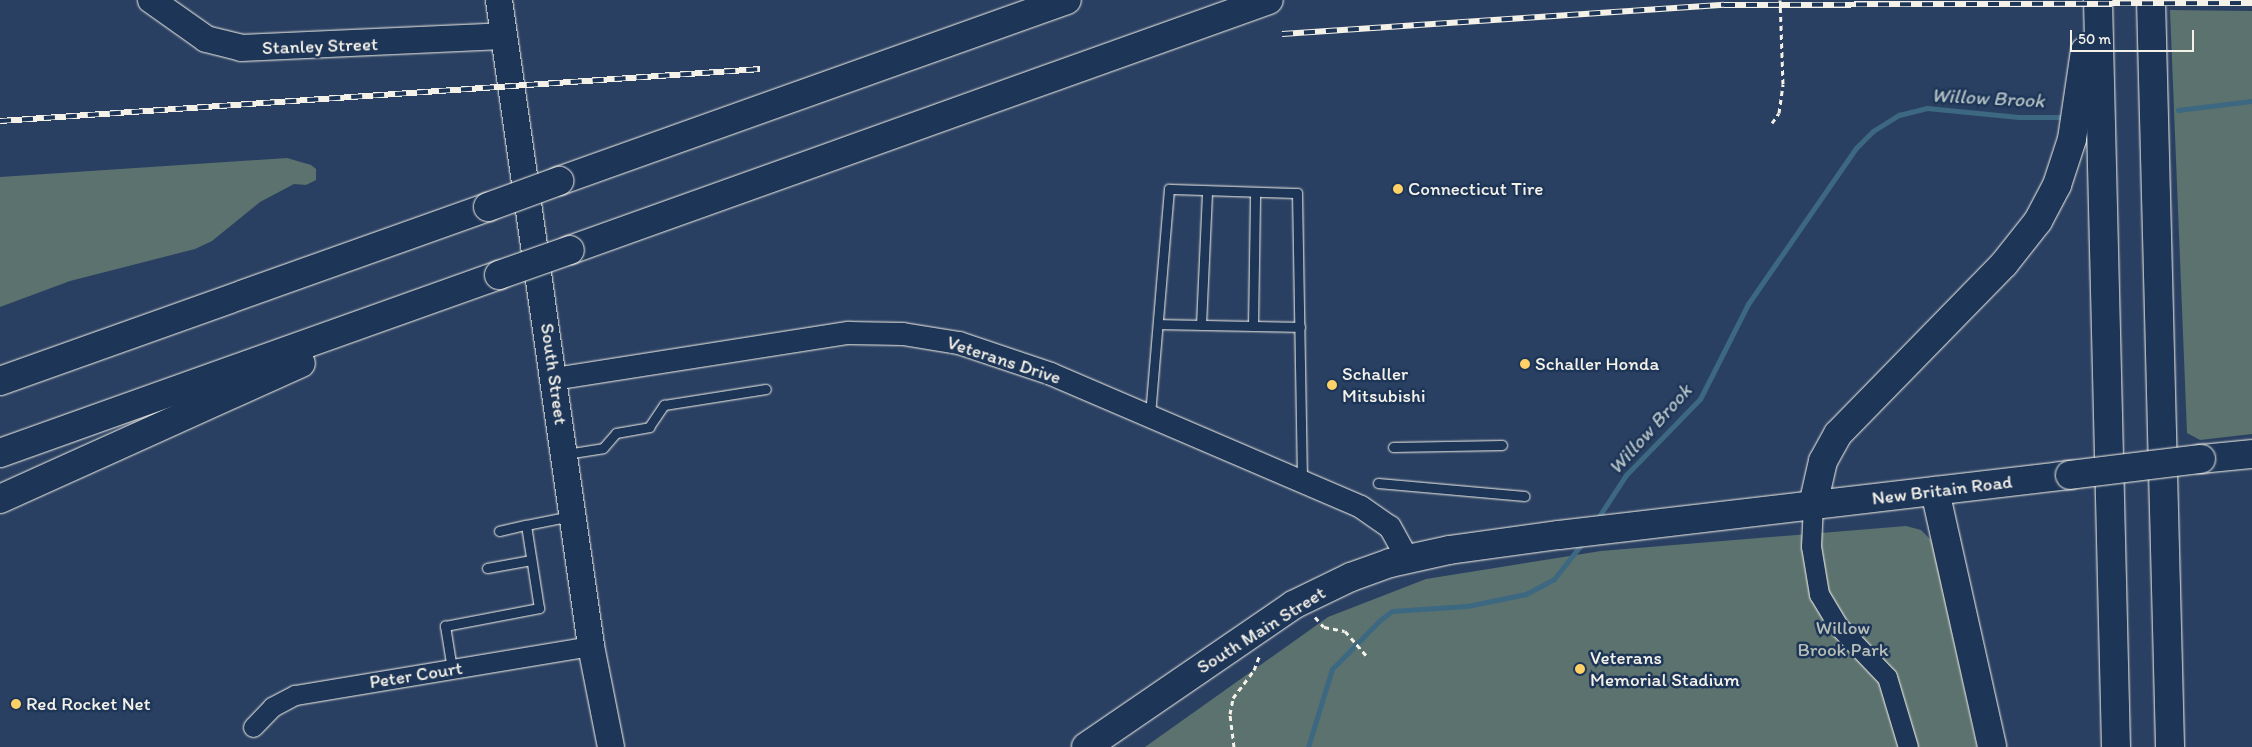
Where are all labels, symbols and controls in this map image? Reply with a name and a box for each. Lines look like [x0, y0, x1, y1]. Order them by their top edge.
scale bar [2072, 20, 2196, 52]
text: 50 m [2078, 30, 2111, 48]
street label: Stanley Street [262, 33, 378, 59]
water label: Willow Brook [1931, 83, 2045, 113]
place label: Connecticut Tire [1408, 178, 1543, 200]
marker: Connecticut Tire [1392, 183, 1404, 195]
street label: South Street [536, 322, 572, 426]
street label: Veterans Drive [944, 331, 1064, 389]
place label: Schaller Honda [1535, 353, 1659, 375]
marker: Schaller Honda [1519, 358, 1531, 370]
place label: Schaller Mitsubishi [1342, 363, 1426, 407]
marker: Schaller Mitsubishi [1326, 379, 1338, 391]
water label: Willow Brook [1603, 379, 1697, 479]
street label: New Britain Road [1871, 470, 2013, 510]
street label: South Main Street [1193, 581, 1329, 679]
park label: Willow Brook Park [1798, 617, 1888, 661]
place label: Veterans Memorial Stadium [1590, 647, 1740, 691]
street label: Peter Court [368, 656, 464, 694]
marker: Veterans Memorial Stadium [1574, 663, 1586, 675]
place label: Red Rocket Net [26, 693, 150, 715]
marker: Red Rocket Net [10, 698, 22, 710]

